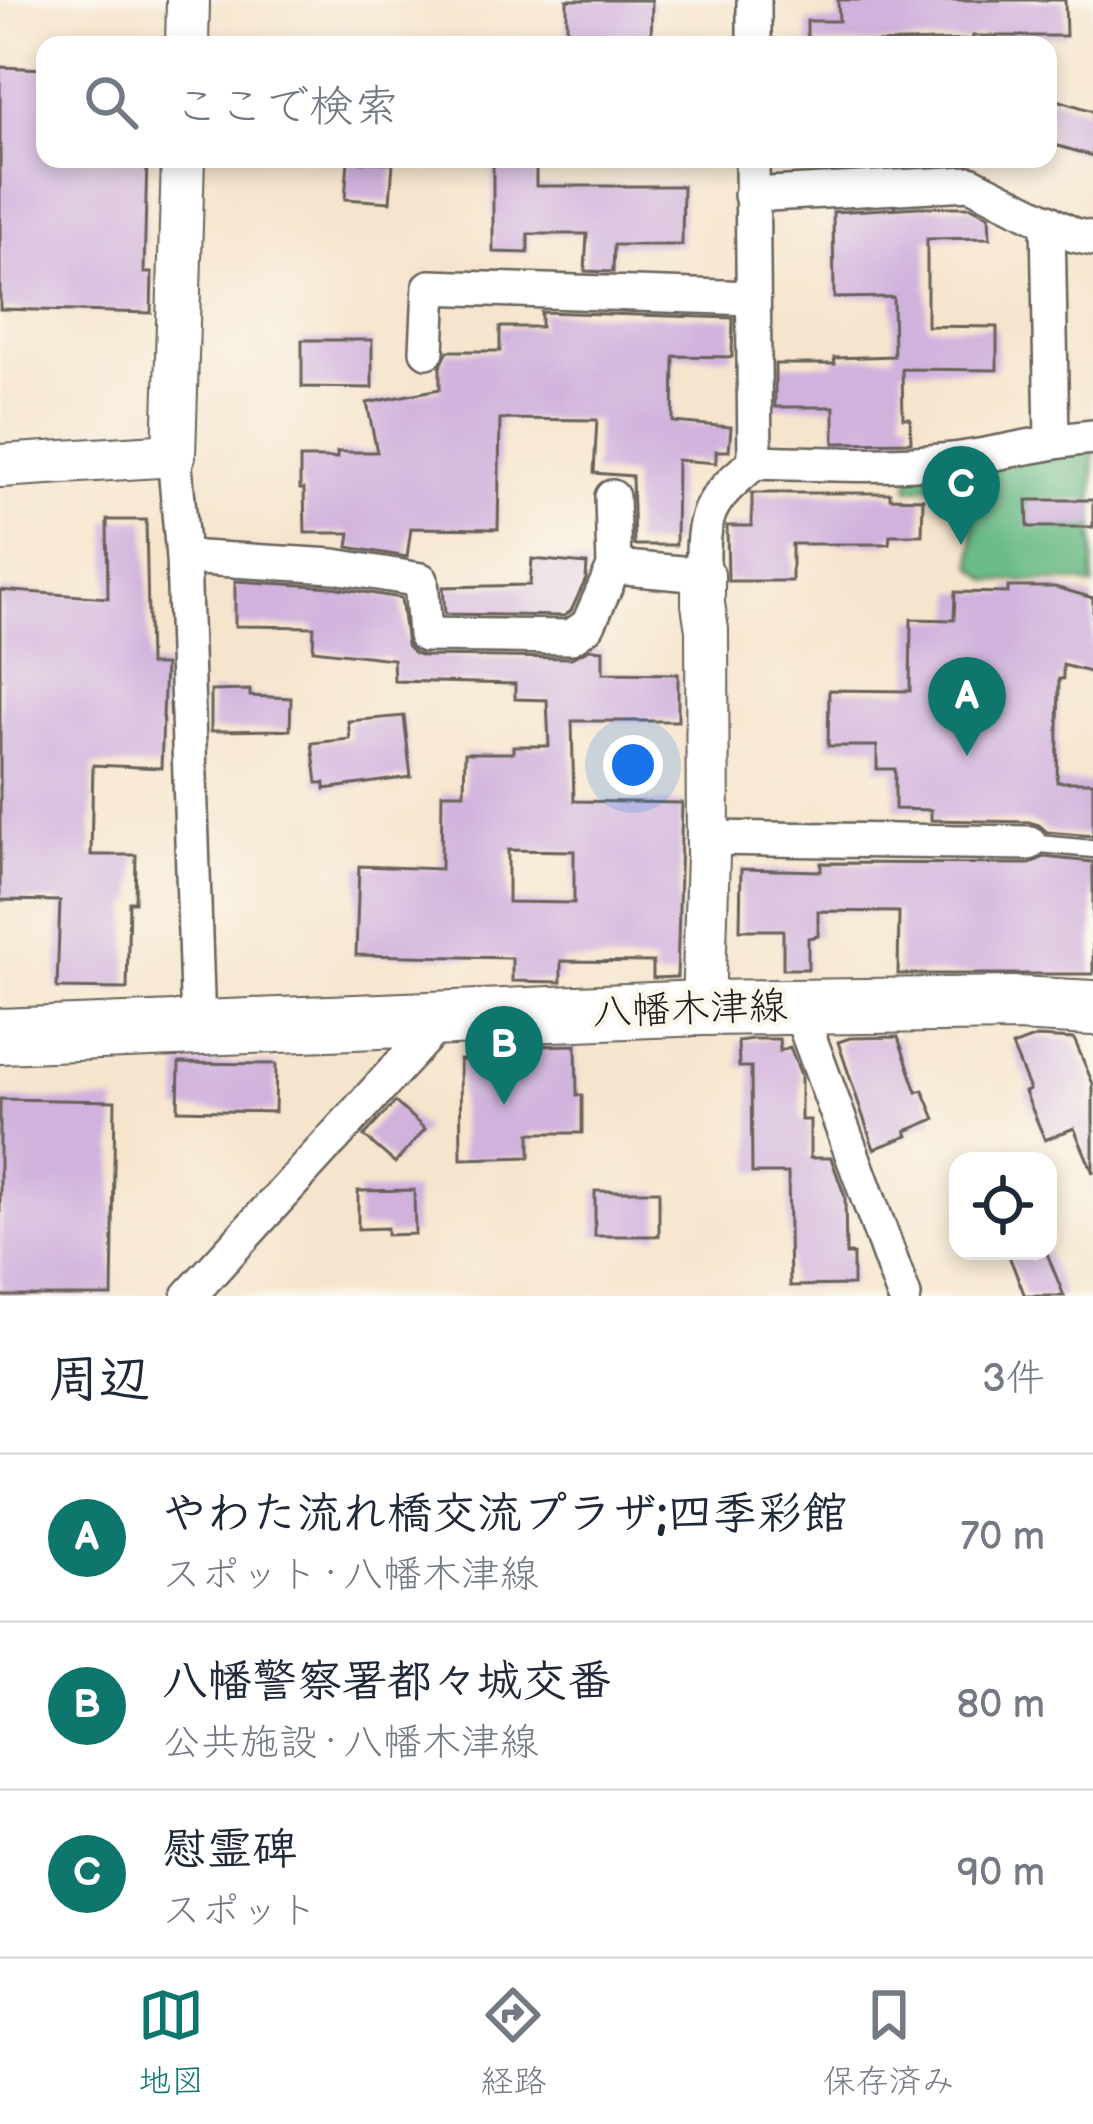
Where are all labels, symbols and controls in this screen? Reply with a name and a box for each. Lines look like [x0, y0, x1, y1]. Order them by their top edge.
search box [36, 36, 1057, 168]
icon: search [78, 69, 144, 135]
text: ここで検索 [174, 80, 399, 135]
pin: C [922, 446, 1000, 545]
pin: A [928, 657, 1006, 756]
your location [603, 735, 663, 795]
street label: 八幡木津線 [592, 983, 788, 1037]
pin: B [465, 1006, 543, 1105]
map controls [949, 1152, 1057, 1260]
button: locate [949, 1152, 1057, 1260]
text: 周辺 [48, 1350, 150, 1411]
text: 3件 [982, 1356, 1045, 1403]
text: やわた流れ橋交流プラザ;四季彩館 [162, 1487, 847, 1542]
text: A [75, 1514, 99, 1561]
text: 70 m [960, 1514, 1045, 1561]
text: スポット · 八幡木津線 [162, 1552, 538, 1599]
text: 八幡警察署都々城交番 [162, 1655, 612, 1710]
text: B [73, 1682, 101, 1729]
text: 80 m [957, 1682, 1045, 1729]
text: 公共施設 · 八幡木津線 [162, 1720, 538, 1767]
text: 慰霊碑 [162, 1823, 297, 1878]
text: C [73, 1850, 101, 1897]
text: 90 m [957, 1850, 1045, 1897]
text: スポット [162, 1888, 318, 1935]
tab: 地図 [138, 1982, 204, 2102]
tab: 経路 [480, 1982, 546, 2102]
tab: 保存済み [823, 1982, 955, 2102]

